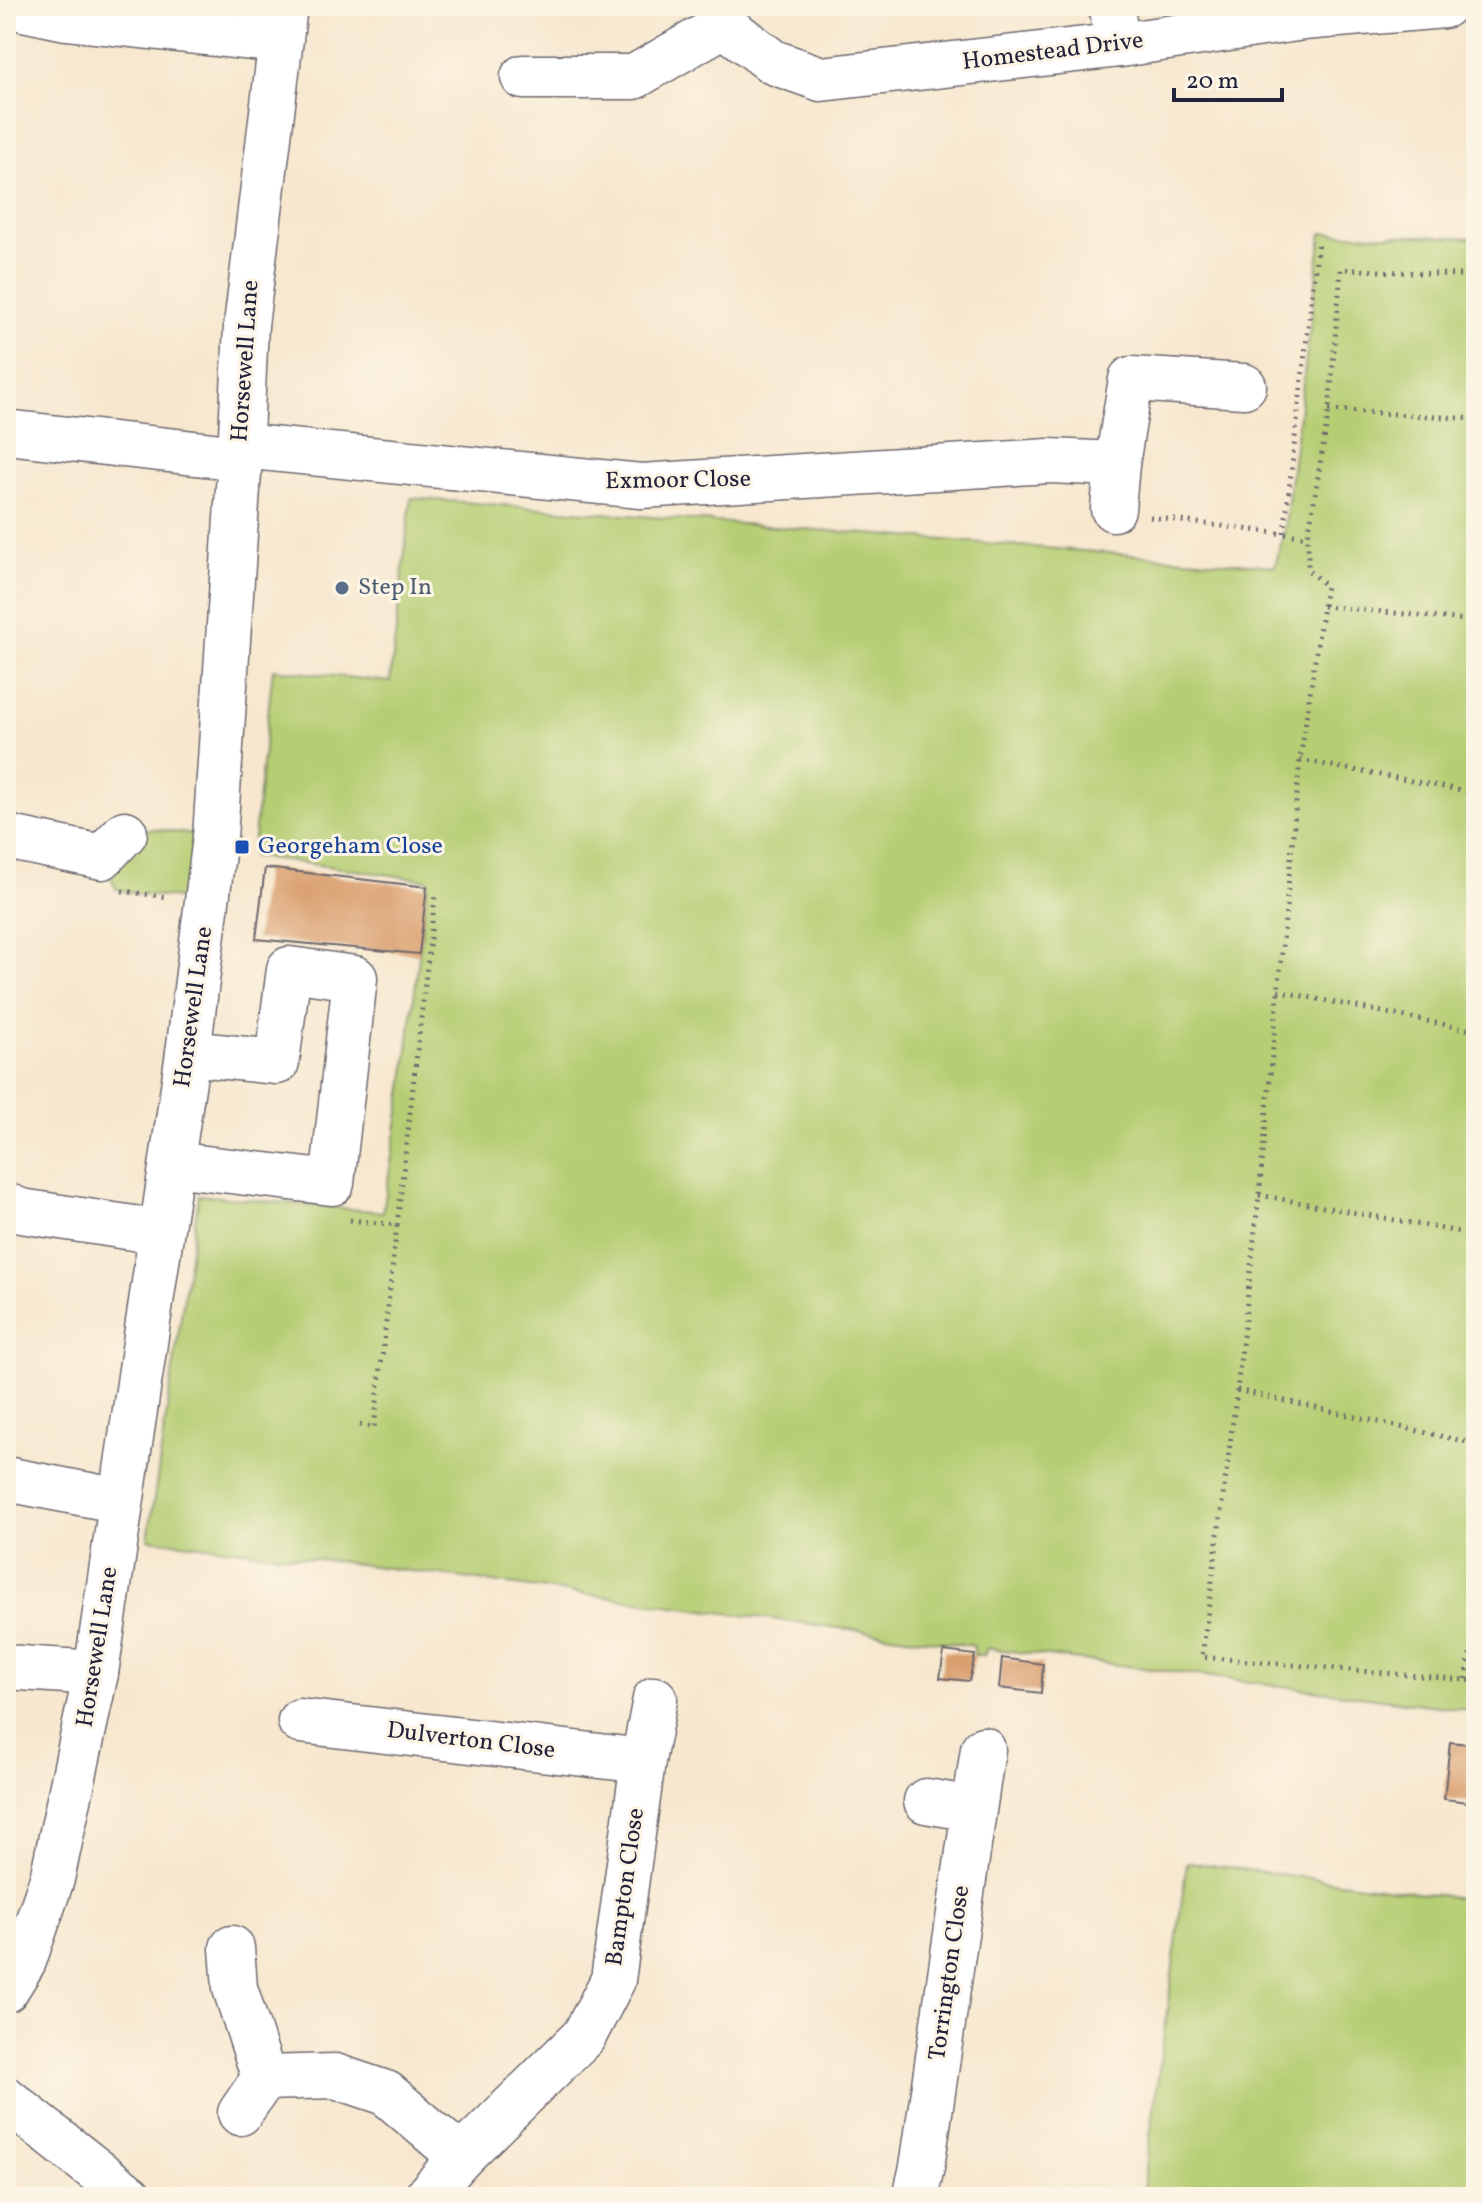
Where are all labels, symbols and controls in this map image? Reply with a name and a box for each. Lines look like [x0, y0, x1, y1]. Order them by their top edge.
street label: Homestead Drive [961, 24, 1145, 80]
scale bar [1174, 52, 1282, 102]
text: 20 m [1186, 65, 1239, 99]
street label: Horsewell Lane [223, 279, 269, 443]
street label: Exmoor Close [605, 463, 751, 499]
place label: Step In [358, 571, 432, 605]
marker: Step In [333, 579, 351, 597]
place label: Georgeham Close [258, 830, 443, 864]
marker: Georgeham Close [233, 838, 251, 856]
street label: Horsewell Lane [166, 924, 222, 1090]
street label: Horsewell Lane [69, 1564, 127, 1730]
street label: Dulverton Close [385, 1714, 557, 1768]
street label: Bampton Close [598, 1806, 654, 1968]
street label: Torrington Close [921, 1883, 979, 2063]

